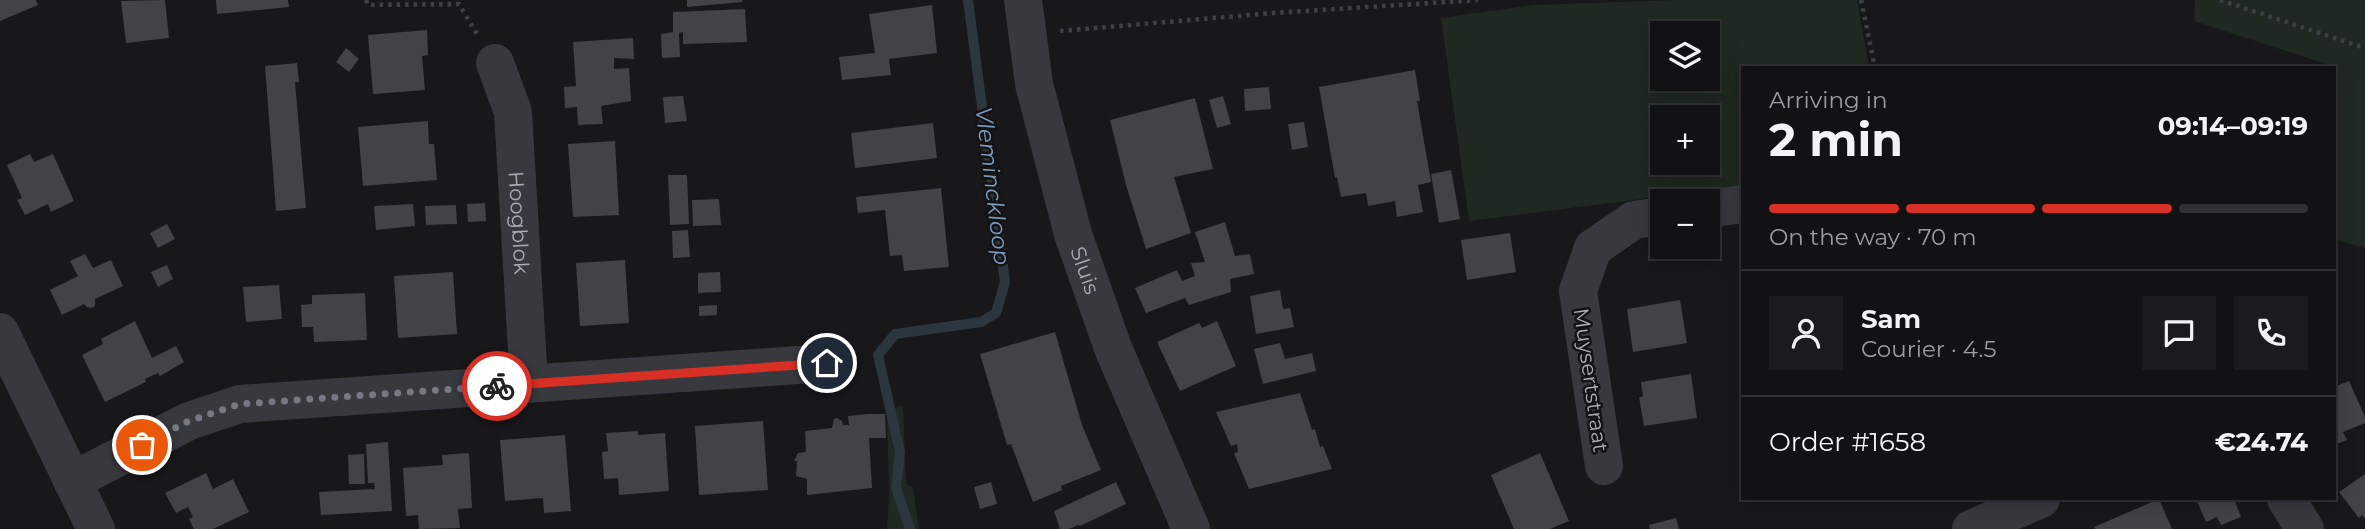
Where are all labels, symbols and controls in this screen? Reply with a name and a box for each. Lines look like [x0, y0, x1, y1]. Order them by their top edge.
map controls [1650, 21, 1720, 259]
button: layers [1650, 21, 1720, 91]
text: Arriving in [1769, 86, 1888, 114]
water label: Vleminckloop [969, 105, 1017, 267]
button: + [1650, 105, 1720, 175]
text: 09:14–09:19 [2158, 110, 2308, 142]
text: 2 min [1769, 111, 1903, 168]
street label: Hoogblok [504, 170, 535, 275]
button: − [1650, 189, 1720, 259]
text: On the way · 70 m [1769, 223, 1977, 251]
street label: Sluis [1066, 243, 1106, 297]
button: person [1769, 296, 1843, 370]
button: chat [2142, 296, 2216, 370]
button: phone [2234, 296, 2308, 370]
text: Sam [1861, 303, 1921, 335]
street label: Muysertstraat [1569, 306, 1613, 454]
pin [797, 333, 857, 393]
text: Courier · 4.5 [1861, 335, 1996, 363]
icon: home [808, 344, 846, 382]
courier [462, 351, 532, 421]
icon: bike [478, 367, 516, 405]
pin [112, 415, 172, 475]
icon: bag [123, 426, 161, 464]
text: Order #1658 [1769, 426, 1926, 458]
text: €24.74 [2215, 426, 2308, 458]

